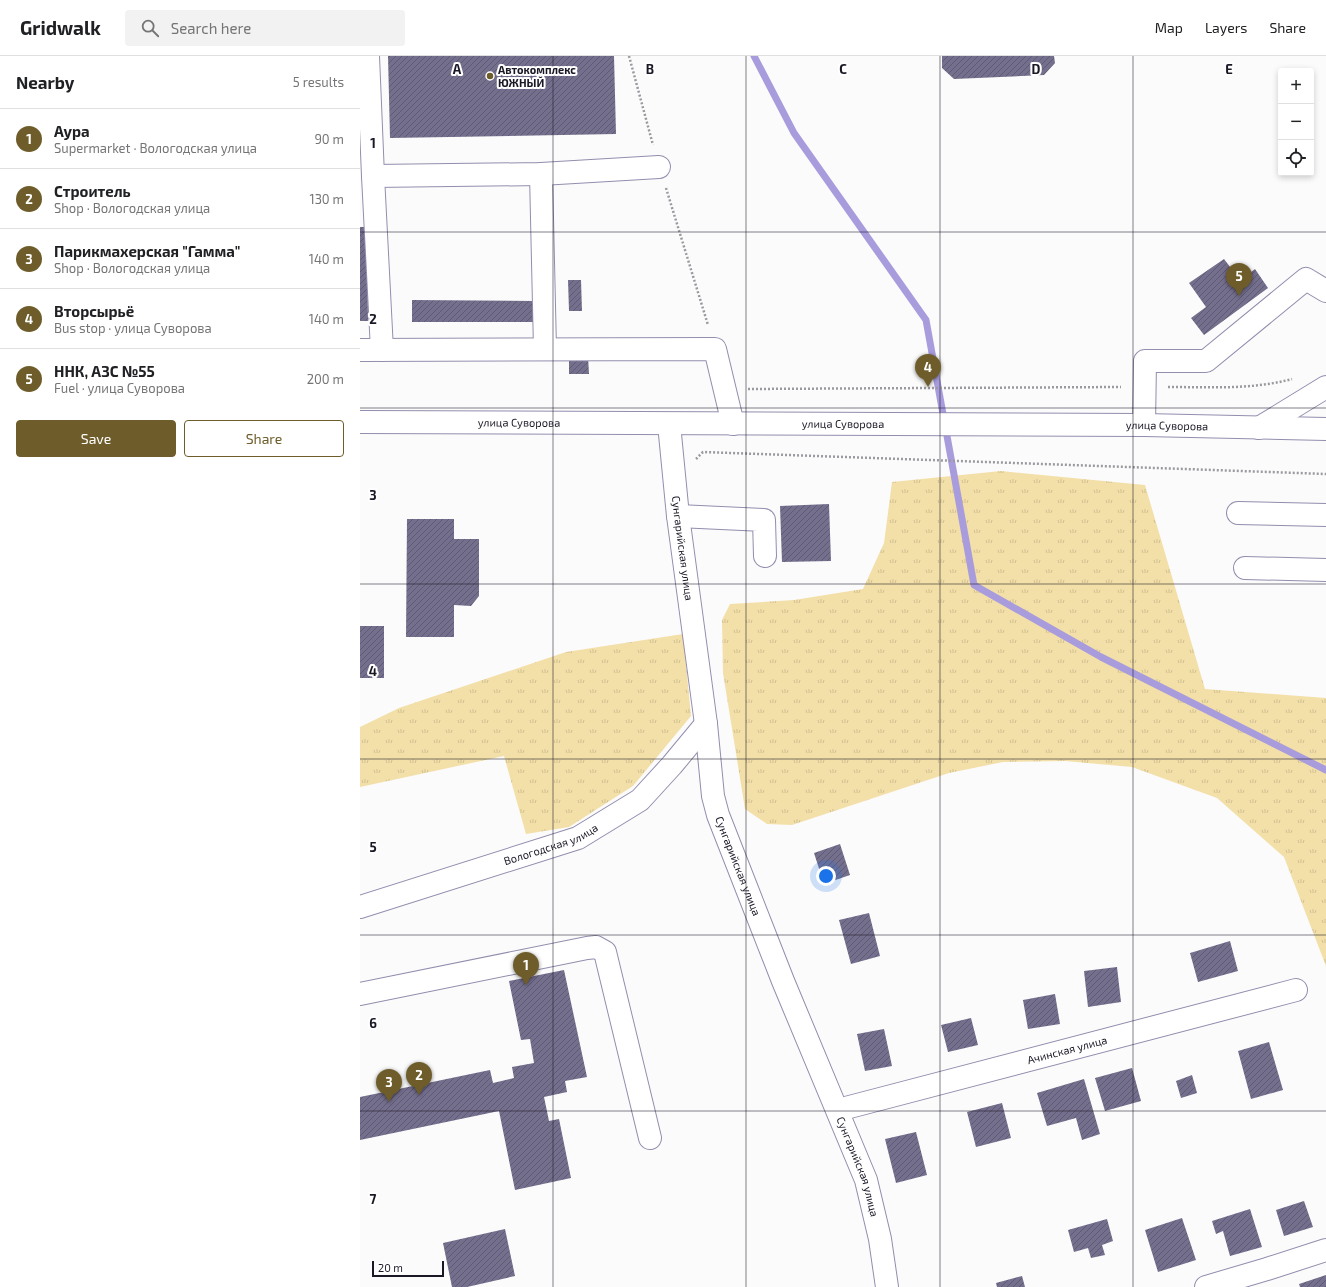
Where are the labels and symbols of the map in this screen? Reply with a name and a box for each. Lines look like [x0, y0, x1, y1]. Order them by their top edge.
text: A [453, 61, 462, 77]
text: B [646, 61, 654, 77]
text: C [839, 61, 847, 77]
text: D [1032, 61, 1041, 77]
text: E [1225, 61, 1233, 77]
place label: Автокомплекс ЮЖНЫЙ [498, 63, 576, 89]
marker: Автокомплекс ЮЖНЫЙ [485, 71, 495, 81]
text: 1 [370, 135, 376, 151]
pin: 5 [1226, 263, 1252, 296]
text: 2 [369, 311, 377, 327]
pin: 4 [915, 354, 941, 387]
street label: улица Суворова [478, 415, 560, 430]
street label: улица Суворова [802, 417, 884, 431]
street label: улица Суворова [1126, 418, 1208, 433]
text: 3 [369, 487, 377, 503]
street label: Сунгарийская улица [670, 495, 696, 601]
text: 4 [369, 663, 377, 679]
street label: Сунгарийская улица [713, 814, 764, 917]
street label: Вологодская улица [502, 820, 600, 867]
text: 5 [369, 839, 377, 855]
your location [816, 866, 836, 886]
pin: 1 [513, 952, 539, 985]
text: 6 [369, 1015, 377, 1031]
street label: Ачинская улица [1026, 1033, 1108, 1066]
pin: 2 [406, 1062, 432, 1095]
pin: 3 [376, 1069, 402, 1102]
street label: Сунгарийская улица [834, 1115, 881, 1218]
text: 7 [370, 1191, 377, 1207]
scale bar [372, 1259, 444, 1278]

